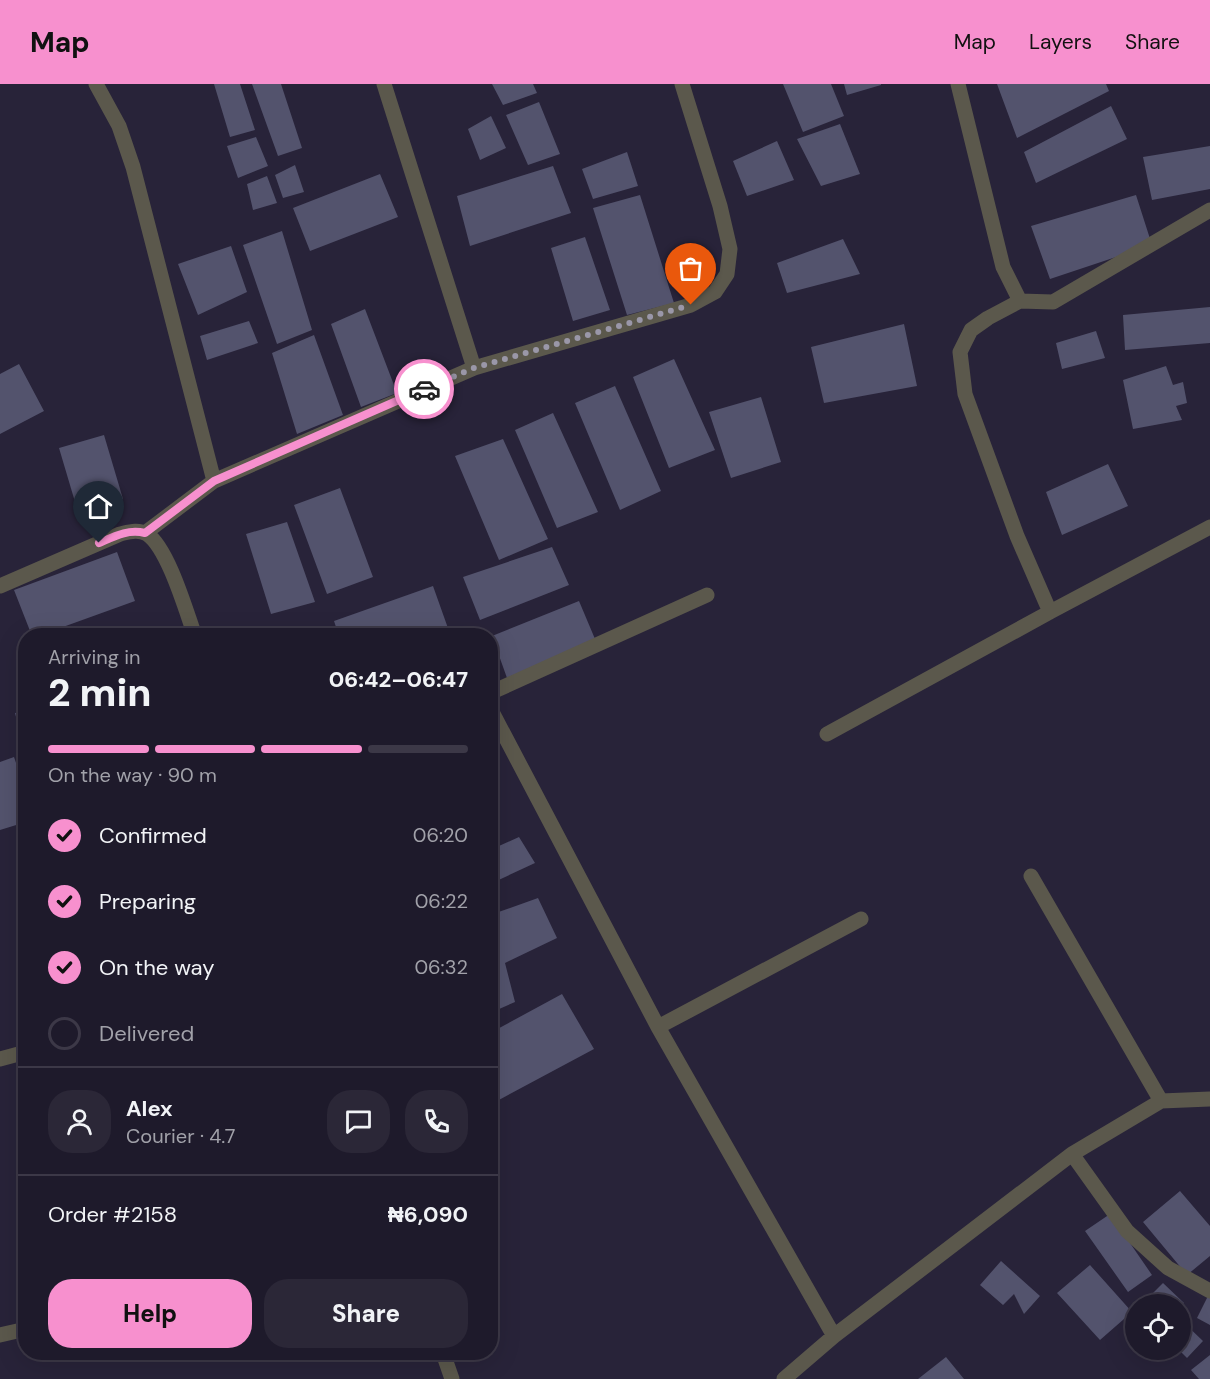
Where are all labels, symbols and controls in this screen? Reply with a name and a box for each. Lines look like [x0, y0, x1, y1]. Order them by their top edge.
text: Map [30, 24, 90, 61]
text: Map [954, 28, 996, 56]
text: Layers [1029, 28, 1092, 56]
text: Share [1125, 28, 1180, 56]
pin [665, 243, 716, 305]
icon: bag [674, 252, 707, 285]
courier [394, 359, 454, 419]
icon: car [408, 373, 441, 406]
pin [73, 481, 124, 543]
icon: home [82, 490, 115, 523]
text: Arriving in [48, 644, 140, 670]
text: 06:42–06:47 [329, 665, 468, 694]
text: 2 min [48, 667, 152, 718]
text: On the way · 90 m [48, 762, 217, 788]
icon: check [48, 819, 81, 852]
text: Confirmed [99, 821, 207, 850]
text: 06:20 [413, 822, 468, 848]
icon: check [48, 885, 81, 918]
text: Preparing [99, 887, 196, 916]
text: 06:22 [415, 888, 468, 914]
icon: check [48, 951, 81, 984]
text: On the way [99, 953, 214, 982]
text: 06:32 [414, 954, 468, 980]
text: Delivered [99, 1019, 194, 1048]
button: person [48, 1090, 111, 1153]
button: chat [327, 1090, 390, 1153]
button: phone [405, 1090, 468, 1153]
text: Alex [126, 1094, 173, 1123]
text: Courier · 4.7 [126, 1123, 235, 1149]
text: Order #2158 [48, 1200, 177, 1229]
text: ₦6,090 [388, 1200, 468, 1229]
button: Help [48, 1279, 252, 1348]
button: Share [264, 1279, 468, 1348]
map controls [1125, 1294, 1191, 1360]
button: locate [1125, 1294, 1191, 1360]

